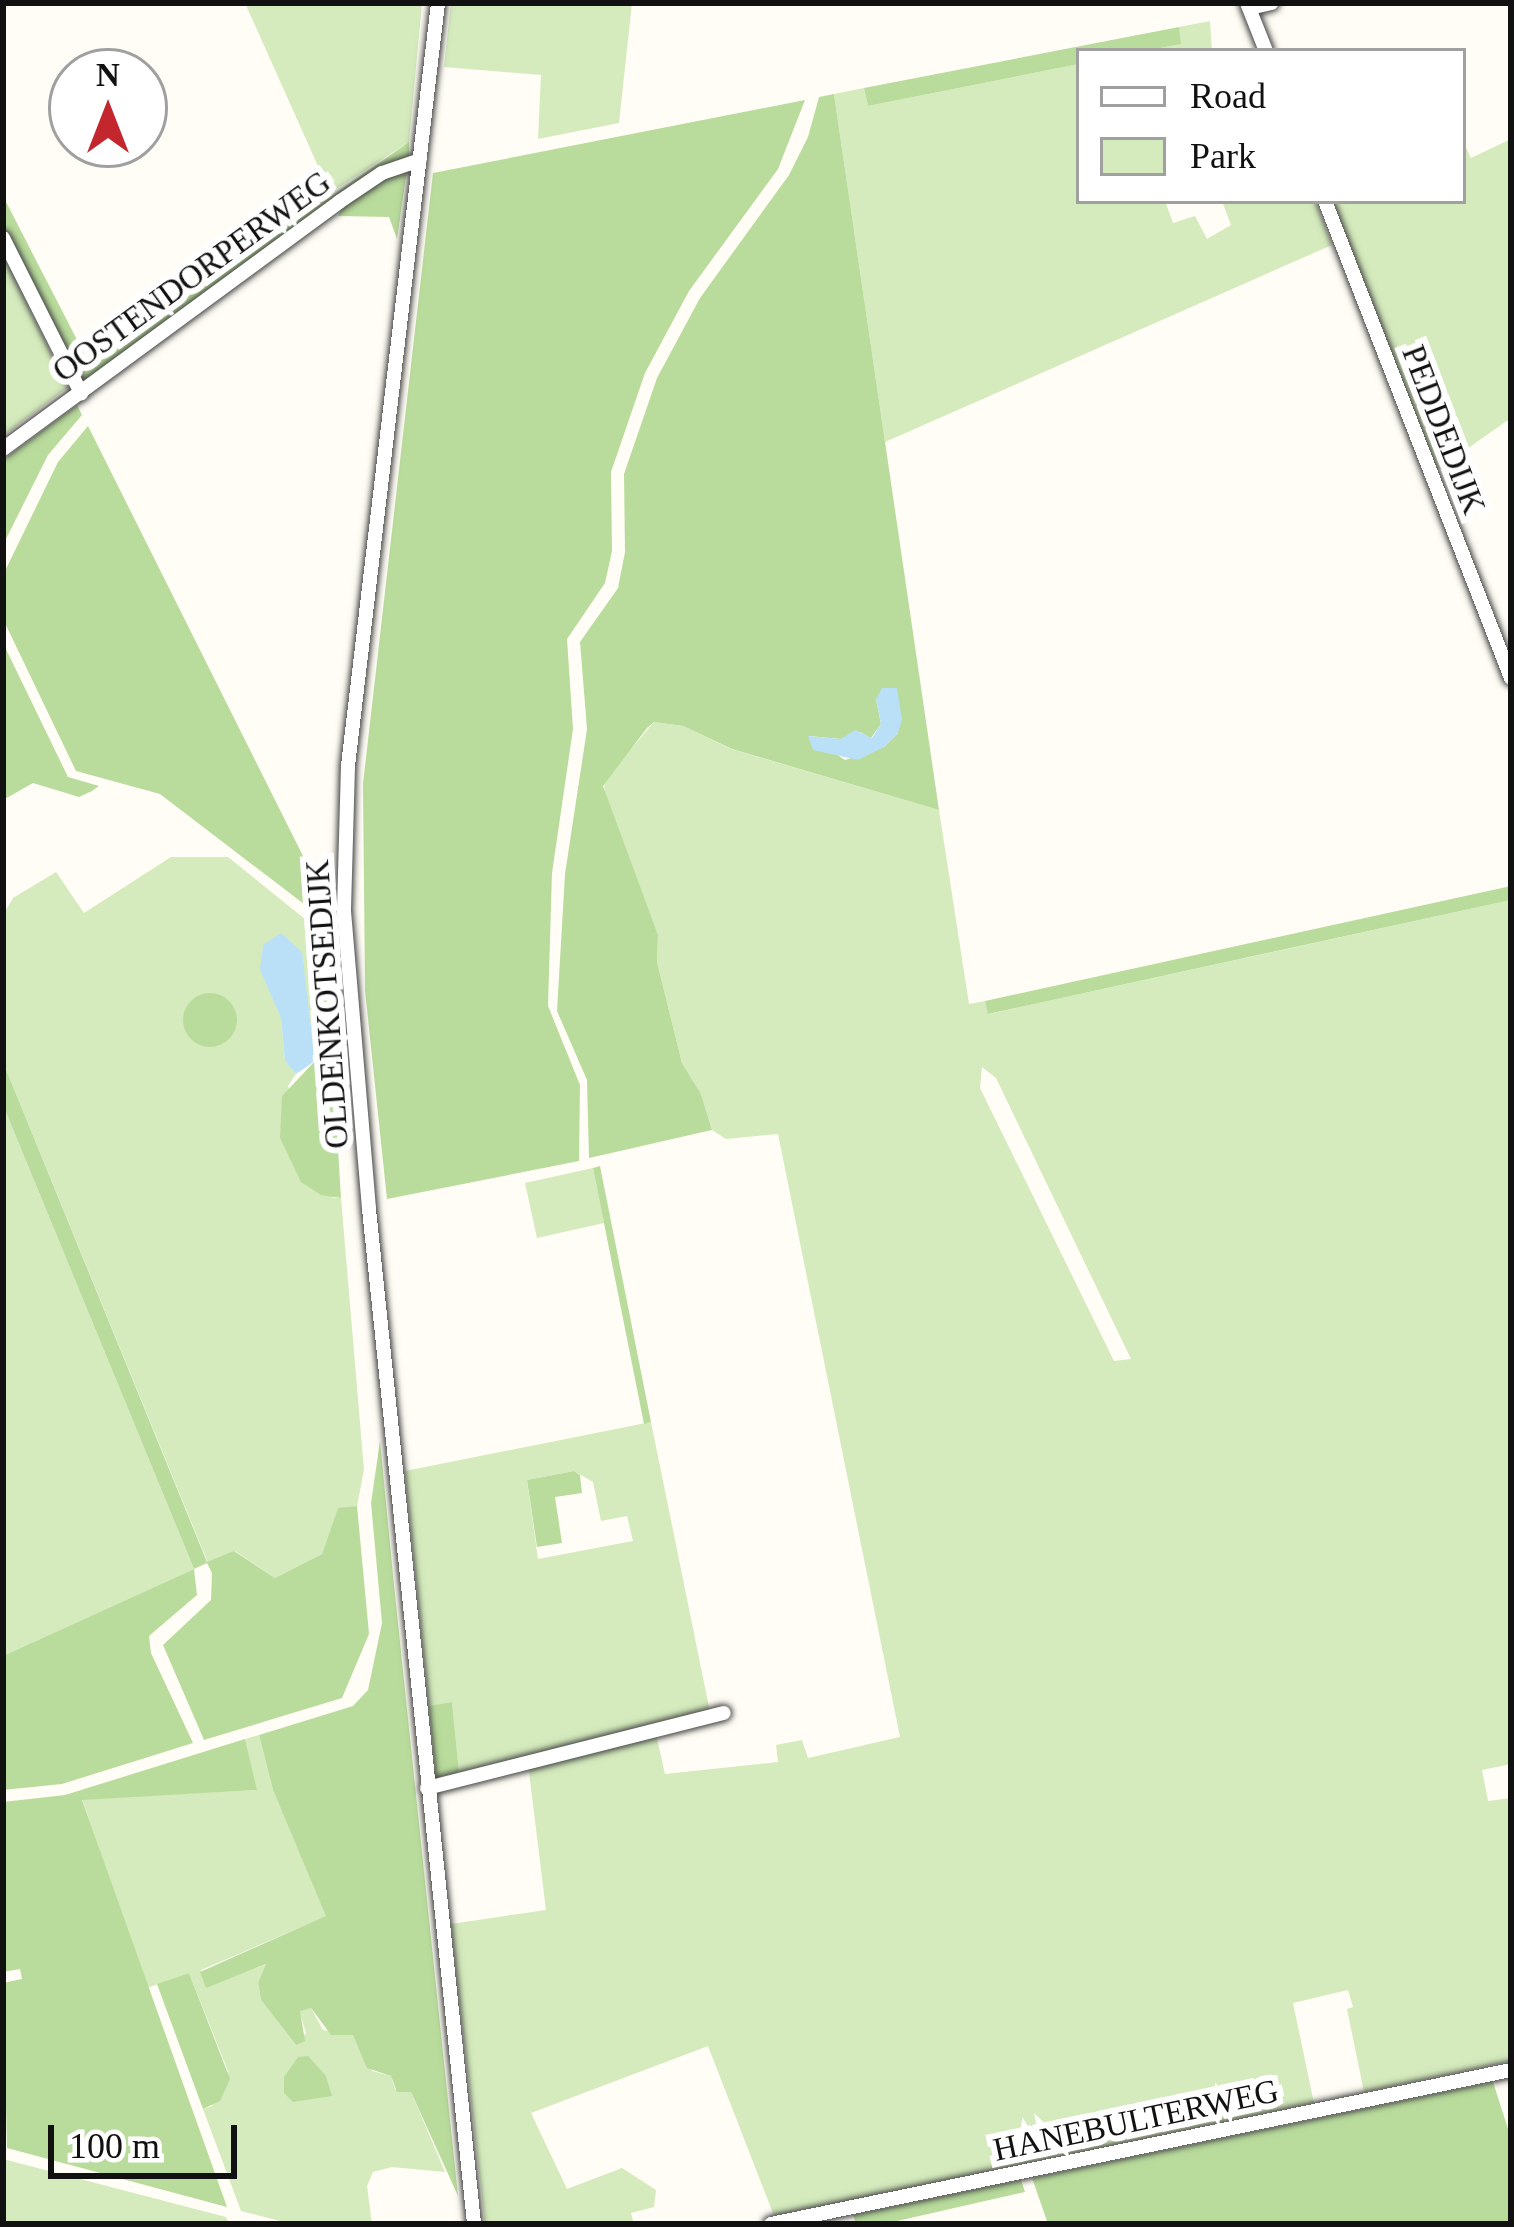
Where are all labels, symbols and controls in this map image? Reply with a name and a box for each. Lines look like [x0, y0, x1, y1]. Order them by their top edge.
north arrow [48, 48, 168, 168]
legend [1076, 48, 1466, 204]
text: N [96, 57, 120, 93]
text: Road [1190, 76, 1266, 116]
text: Park [1190, 136, 1256, 176]
street label: OOSTENDORPERWEG [45, 163, 339, 391]
street label: PEDDEDIJK [1393, 340, 1493, 520]
street label: OLDENKOTSEDIJK [298, 858, 358, 1150]
street label: HANEBULTERWEG [990, 2071, 1282, 2171]
scale bar [54, 2101, 243, 2175]
text: 100 m [69, 2126, 160, 2166]

